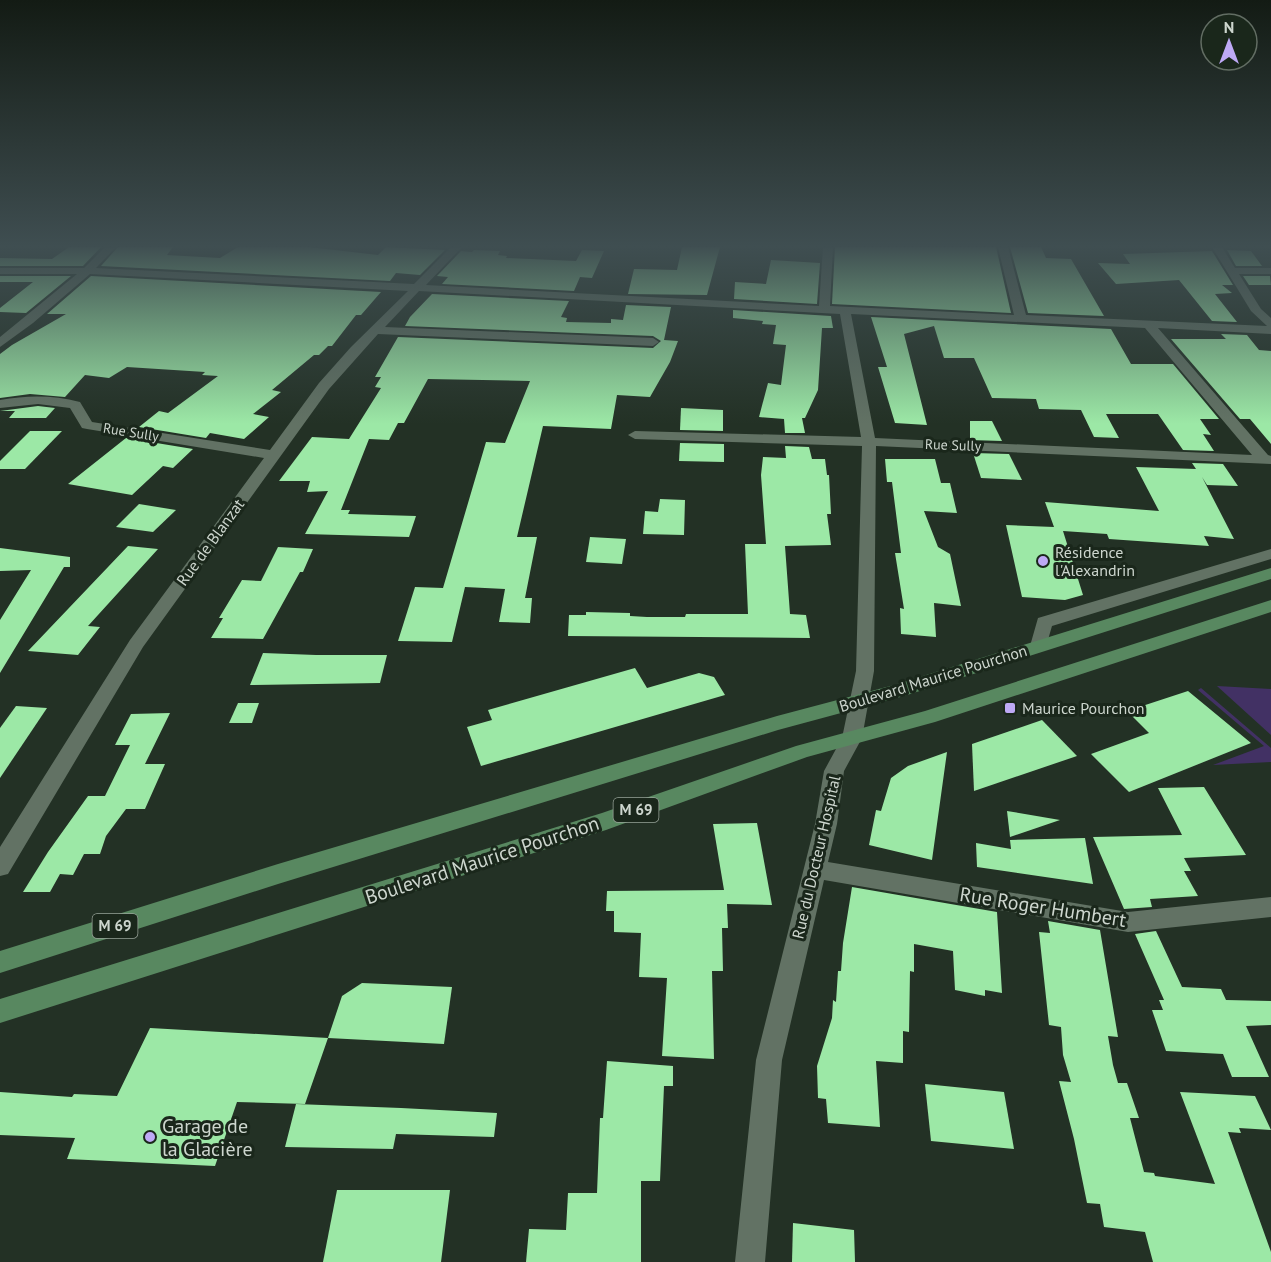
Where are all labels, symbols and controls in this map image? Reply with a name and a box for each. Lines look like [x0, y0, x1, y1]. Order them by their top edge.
north arrow [1199, 12, 1259, 72]
text: N [1224, 17, 1234, 37]
street label: Rue Sully [102, 419, 161, 445]
street label: Rue Sully [925, 435, 982, 455]
street label: Rue de Blanzat [172, 494, 249, 589]
place label: Résidence l'Alexandrin [1055, 542, 1135, 580]
marker: Résidence l'Alexandrin [1036, 554, 1050, 568]
street label: Boulevard Maurice Pourchon [837, 640, 1029, 716]
place label: Maurice Pourchon [1022, 698, 1145, 718]
marker: Maurice Pourchon [1003, 701, 1017, 715]
street label: Rue du Docteur Hospital [787, 773, 845, 941]
road number: M 69 [614, 798, 658, 822]
street label: Boulevard Maurice Pourchon [362, 810, 602, 910]
street label: Rue Roger Humbert [958, 881, 1128, 933]
road number: M 69 [92, 914, 138, 938]
place label: Garage de la Glacière [162, 1113, 253, 1162]
marker: Garage de la Glacière [143, 1130, 157, 1144]

